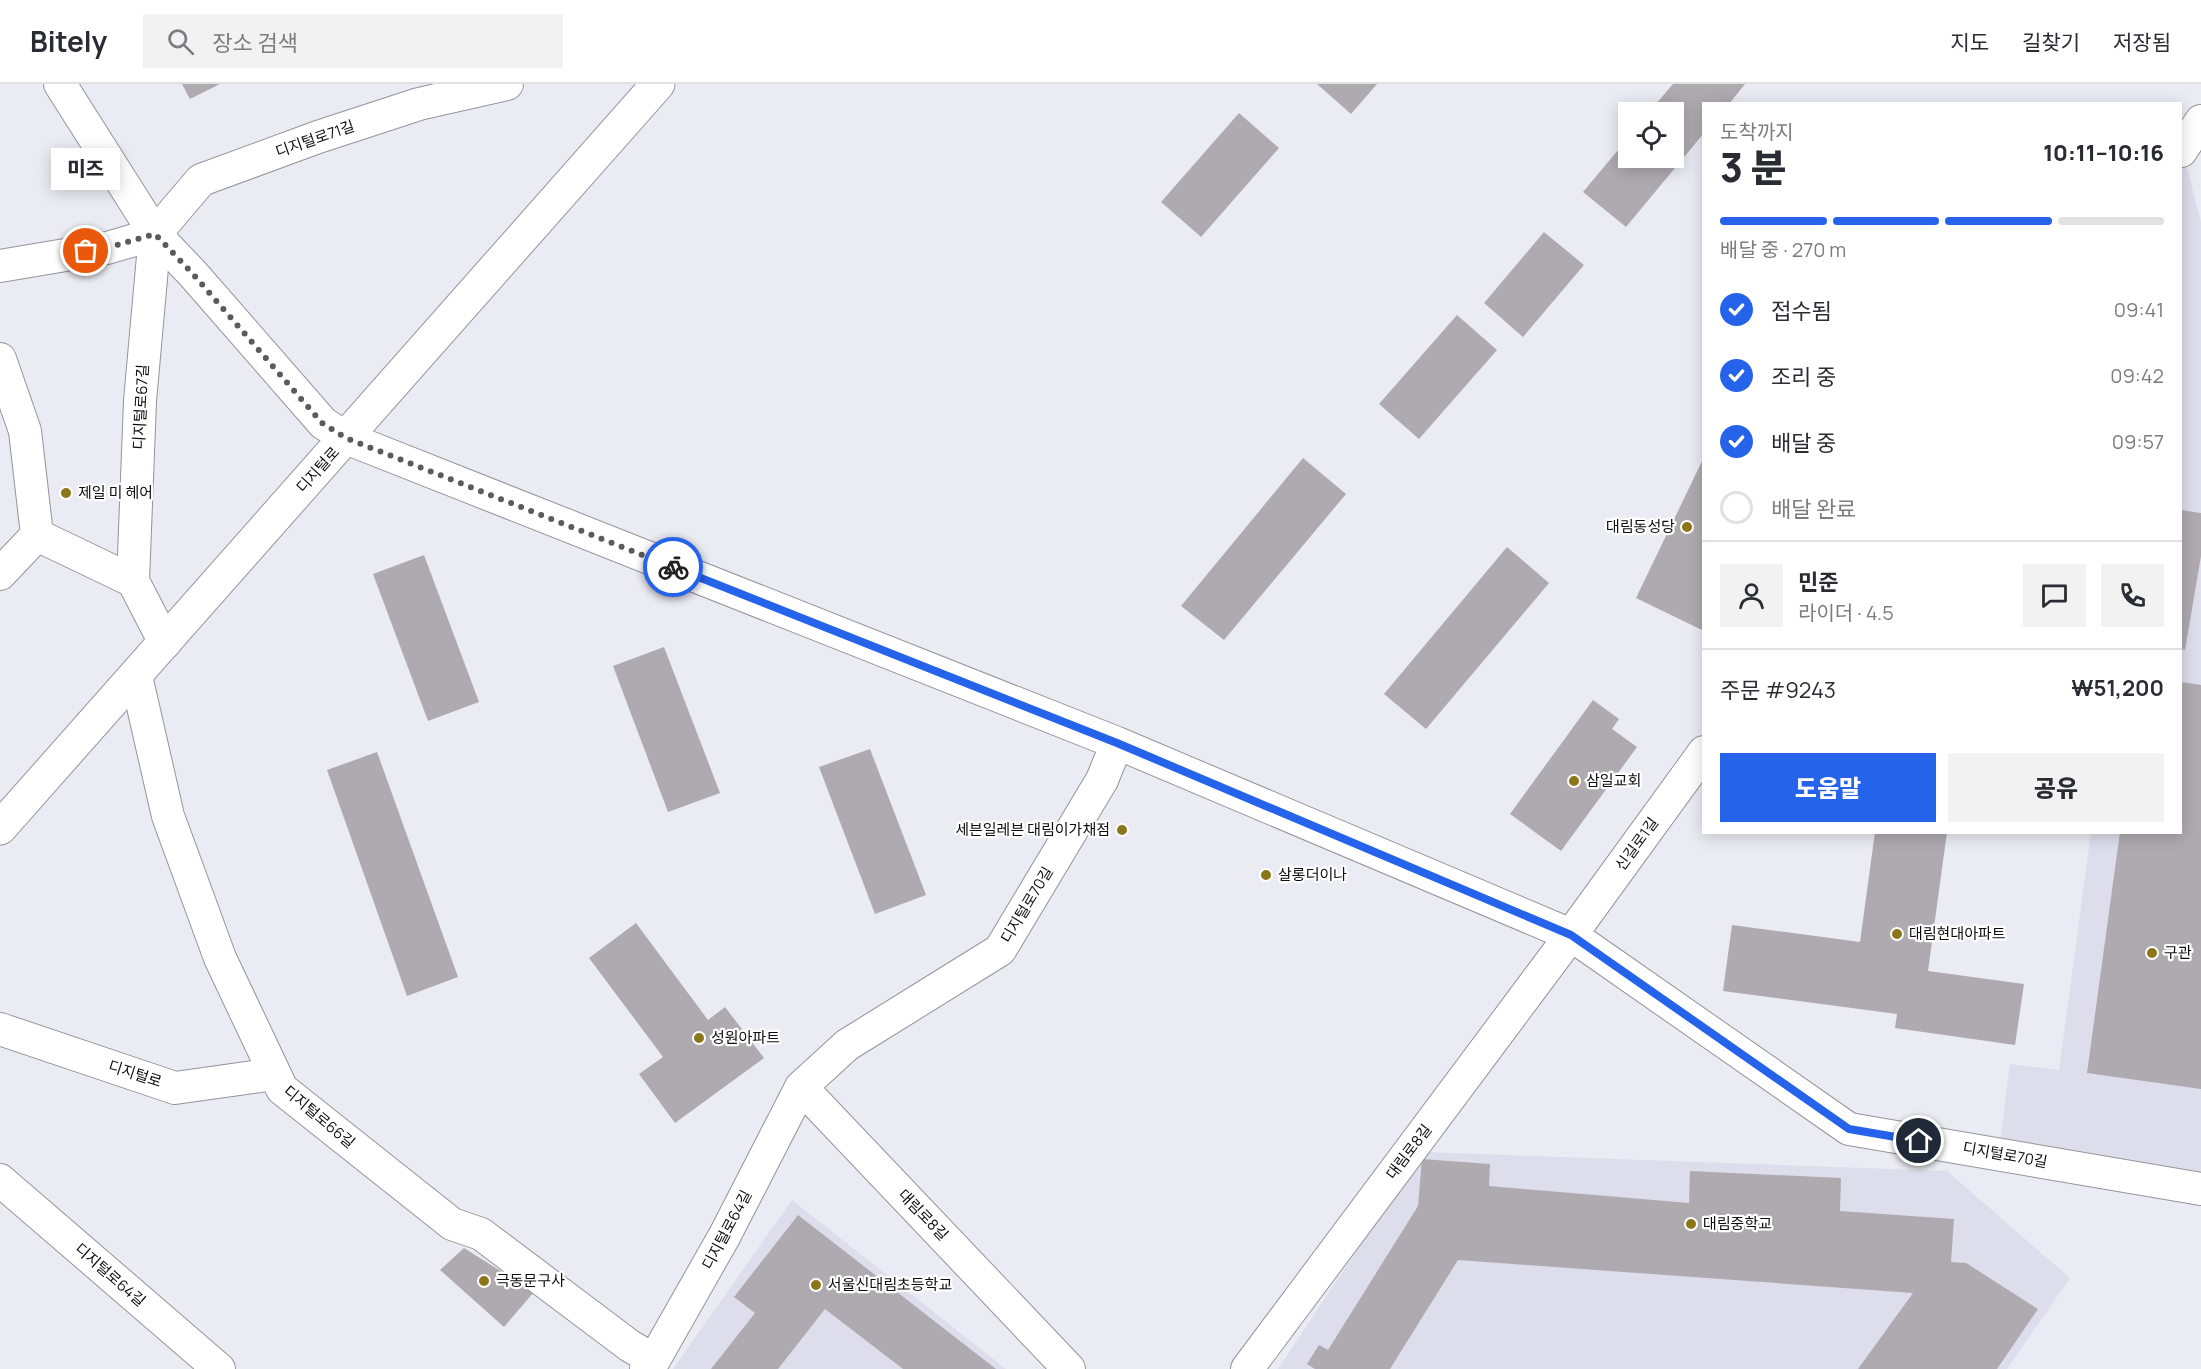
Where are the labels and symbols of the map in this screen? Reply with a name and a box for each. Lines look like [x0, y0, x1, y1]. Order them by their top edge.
street label: 디지털로71길 [272, 115, 357, 162]
callout: 미즈 [52, 149, 121, 191]
pin [60, 225, 111, 276]
street label: 디지털로67길 [128, 364, 153, 450]
street label: 디지털로 [291, 442, 344, 497]
place label: 제일 미 헤어 [78, 482, 153, 503]
marker: 제일 미 헤어 [59, 486, 73, 500]
place label: 대림동성당 [1606, 516, 1675, 537]
marker: 대림동성당 [1680, 520, 1694, 534]
courier [643, 537, 703, 597]
place label: 삼일교회 [1586, 770, 1641, 791]
marker: 삼일교회 [1567, 774, 1581, 788]
street label: 신길로1길 [1610, 813, 1663, 875]
place label: 세븐일레븐 대림이가채점 [955, 819, 1110, 840]
marker: 세븐일레븐 대림이가채점 [1115, 823, 1129, 837]
street label: 디지털로70길 [996, 863, 1058, 947]
place label: 살롱더이나 [1278, 864, 1347, 885]
marker: 살롱더이나 [1259, 868, 1273, 882]
place label: 대림현대아파트 [1909, 923, 2006, 944]
marker: 대림현대아파트 [1890, 927, 1904, 941]
place label: 구관 [2164, 942, 2192, 963]
marker: 구관 [2145, 946, 2159, 960]
place label: 성원아파트 [711, 1027, 780, 1048]
marker: 성원아파트 [692, 1031, 706, 1045]
street label: 디지털로 [106, 1055, 165, 1092]
street label: 디지털로66길 [279, 1080, 360, 1153]
pin [1893, 1115, 1944, 1166]
street label: 대림로8길 [1381, 1120, 1436, 1184]
street label: 디지털로70길 [1961, 1137, 2049, 1172]
street label: 대림로8길 [894, 1184, 953, 1245]
street label: 디지털로64길 [697, 1186, 756, 1273]
place label: 대림중학교 [1703, 1213, 1772, 1234]
marker: 대림중학교 [1684, 1217, 1698, 1231]
street label: 디지털로64길 [71, 1238, 150, 1311]
place label: 극동문구사 [496, 1270, 565, 1291]
marker: 극동문구사 [477, 1274, 491, 1288]
place label: 서울신대림초등학교 [828, 1274, 952, 1295]
marker: 서울신대림초등학교 [809, 1278, 823, 1292]

